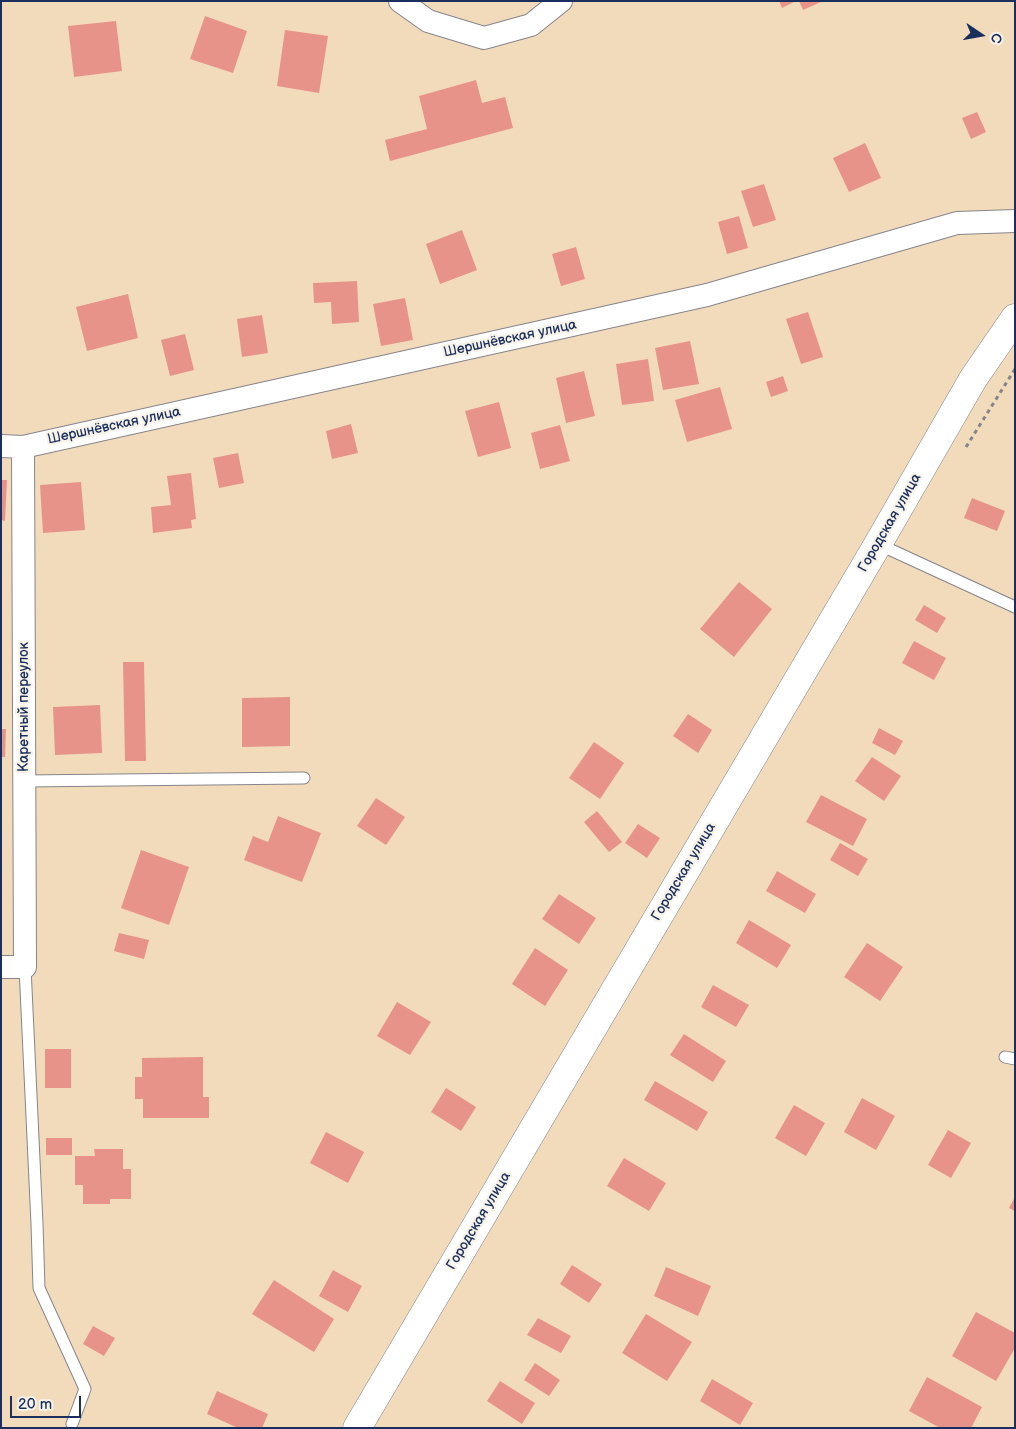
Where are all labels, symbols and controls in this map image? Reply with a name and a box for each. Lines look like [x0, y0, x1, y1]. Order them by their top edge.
north arrow [956, 10, 1006, 60]
text: С [987, 32, 1005, 45]
street label: Шершнёвская улица [442, 317, 578, 361]
street label: Шершнёвская улица [46, 404, 182, 448]
street label: Городская улица [855, 471, 925, 575]
street label: Каретный переулок [16, 642, 32, 772]
street label: Городская улица [648, 820, 720, 924]
street label: Городская улица [443, 1169, 515, 1273]
scale bar [12, 1386, 84, 1418]
text: 20 m [18, 1395, 52, 1414]

